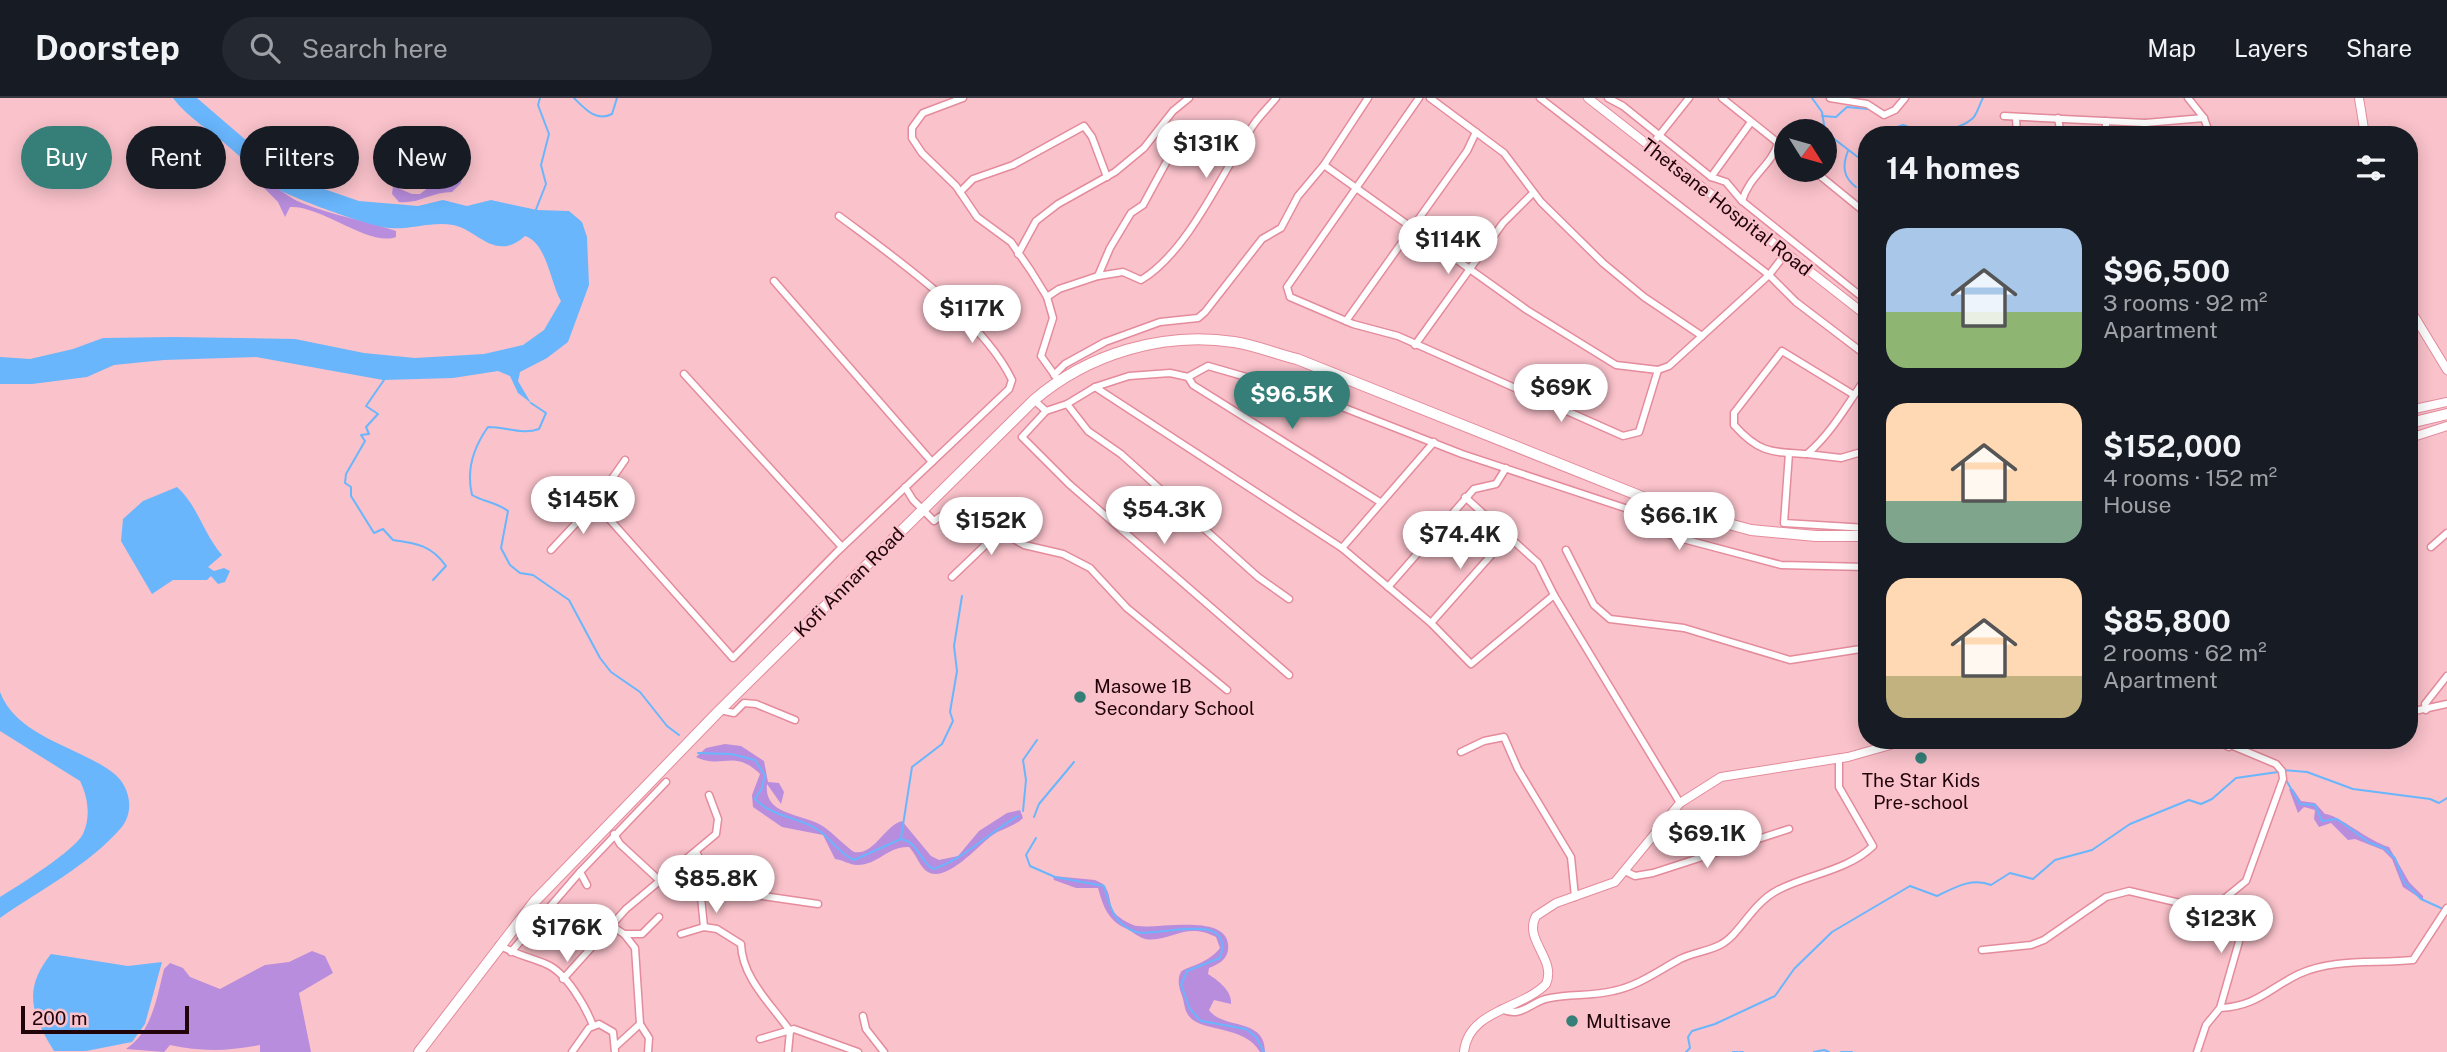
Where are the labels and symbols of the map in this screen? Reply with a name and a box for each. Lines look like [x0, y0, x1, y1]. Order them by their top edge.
north arrow [1774, 119, 1838, 182]
pin: $131K [1157, 120, 1255, 180]
street label: Thetsane Hospital Road [1637, 134, 1817, 280]
pin: $114K [1399, 216, 1497, 276]
pin: $117K [923, 286, 1021, 345]
pin: $69K [1520, 364, 1602, 424]
pin: $96.5K [1235, 372, 1349, 431]
pin: $145K [534, 476, 632, 536]
pin: $54.3K [1107, 486, 1221, 546]
pin: $66.1K [1622, 492, 1736, 552]
pin: $152K [942, 498, 1040, 557]
pin: $74.4K [1403, 512, 1517, 571]
street label: Kofi Annan Road [790, 523, 908, 641]
place label: Masowe 1B Secondary School [1094, 675, 1255, 719]
marker: Masowe 1B Secondary School [1072, 689, 1088, 705]
marker: The Star Kids Pre-school [1913, 750, 1929, 766]
place label: The Star Kids Pre-school [1862, 769, 1980, 813]
pin: $69.1K [1650, 810, 1764, 870]
pin: $85.8K [659, 856, 773, 915]
pin: $123K [2172, 896, 2270, 955]
pin: $176K [518, 904, 616, 964]
scale bar [21, 1003, 189, 1035]
place label: Multisave [1586, 1010, 1671, 1032]
marker: Multisave [1564, 1013, 1580, 1029]

